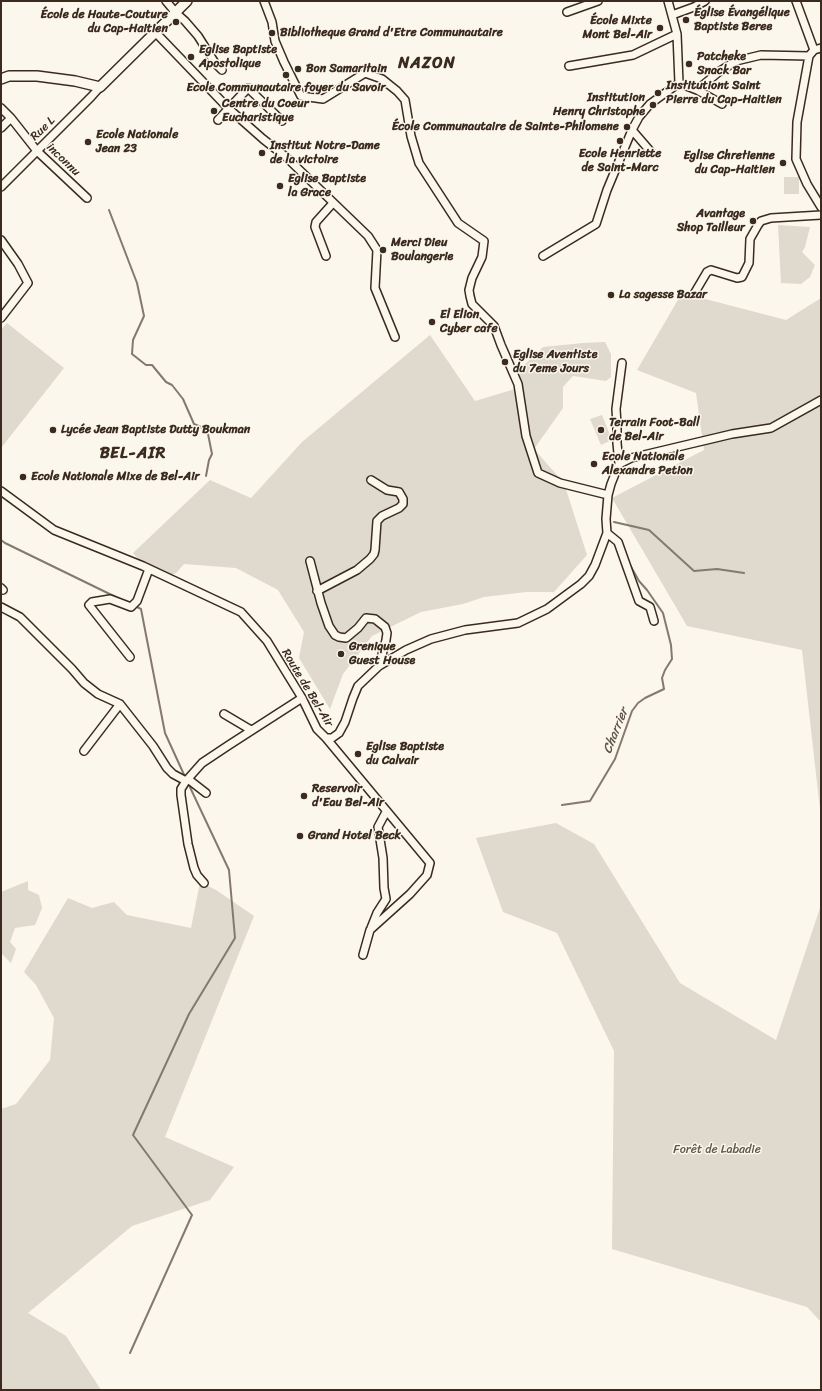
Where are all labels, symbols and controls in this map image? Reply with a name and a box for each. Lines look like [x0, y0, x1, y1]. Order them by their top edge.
place label: Église Évangélique Baptiste Beree [694, 6, 790, 34]
place label: École de Haute-Couture du Cap-Haitien [41, 8, 168, 36]
place label: École Mixte Mont Bel-Air [582, 14, 652, 42]
marker: Église Évangélique Baptiste Beree [681, 15, 691, 25]
marker: École de Haute-Couture du Cap-Haitien [171, 17, 181, 27]
marker: École Mixte Mont Bel-Air [655, 23, 665, 33]
place label: Bibliotheque Grand d'Etre Communautaire [280, 26, 503, 40]
marker: Bibliotheque Grand d'Etre Communautaire [267, 28, 277, 38]
place label: Eglise Baptiste Apostolique [199, 43, 277, 71]
place label: Patcheke Snack Bar [697, 50, 751, 78]
marker: Eglise Baptiste Apostolique [186, 52, 196, 62]
district label: NAZON [398, 54, 456, 74]
marker: Patcheke Snack Bar [684, 59, 694, 69]
place label: Bon Samaritain [306, 62, 387, 76]
marker: Bon Samaritain [293, 64, 303, 74]
marker: Ecole Communautaire foyer du Savoir [281, 70, 291, 80]
place label: Institutiont Saint Pierre du Cap-Haitien [666, 79, 782, 107]
place label: Ecole Communautaire foyer du Savoir [187, 81, 385, 95]
marker: Institutiont Saint Pierre du Cap-Haitien [653, 88, 663, 98]
place label: Institution Henry Christophe [553, 91, 645, 119]
place label: Centre du Coeur Eucharistique [222, 97, 309, 125]
marker: Institution Henry Christophe [648, 100, 658, 110]
marker: Centre du Coeur Eucharistique [209, 106, 219, 116]
street label: Rue L [28, 114, 58, 144]
place label: École Communautaire de Sainte-Philomene [392, 120, 619, 134]
marker: École Communautaire de Sainte-Philomene [622, 122, 632, 132]
place label: Ecole Nationale Jean 23 [96, 128, 178, 156]
marker: Ecole Henriette de Saint-Marc [615, 136, 625, 146]
marker: Ecole Nationale Jean 23 [83, 137, 93, 147]
place label: Institut Notre-Dame de la victoire [270, 139, 380, 167]
street label: inconnu [43, 140, 83, 180]
place label: Ecole Henriette de Saint-Marc [579, 147, 661, 175]
marker: Institut Notre-Dame de la victoire [257, 148, 267, 158]
place label: Eglise Chretienne du Cap-Haitien [683, 149, 775, 177]
marker: Eglise Chretienne du Cap-Haitien [778, 158, 788, 168]
place label: Eglise Baptiste la Grace [288, 172, 366, 200]
marker: Eglise Baptiste la Grace [275, 181, 285, 191]
place label: Avantage Shop Tailleur [677, 207, 745, 235]
marker: Avantage Shop Tailleur [748, 216, 758, 226]
place label: Merci Dieu Boulangerie [391, 236, 453, 264]
marker: Merci Dieu Boulangerie [378, 245, 388, 255]
place label: La sagesse Bazar [619, 288, 707, 302]
marker: La sagesse Bazar [606, 290, 616, 300]
place label: El Elion Cyber cafe [440, 308, 498, 336]
marker: El Elion Cyber cafe [427, 317, 437, 327]
place label: Eglise Aventiste du 7eme Jours [513, 348, 597, 376]
marker: Eglise Aventiste du 7eme Jours [500, 357, 510, 367]
place label: Terrain Foot-Ball de Bel-Air [609, 416, 700, 444]
place label: Lycée Jean Baptiste Dutty Boukman [61, 423, 250, 437]
marker: Lycée Jean Baptiste Dutty Boukman [48, 425, 58, 435]
marker: Terrain Foot-Ball de Bel-Air [596, 425, 606, 435]
district label: BEL-AIR [101, 444, 165, 464]
place label: Ecole Nationale Alexandre Petion [602, 450, 693, 478]
marker: Ecole Nationale Alexandre Petion [589, 459, 599, 469]
place label: Ecole Nationale Mixe de Bel-Air [31, 470, 199, 484]
marker: Ecole Nationale Mixe de Bel-Air [18, 472, 28, 482]
place label: Grenique Guest House [349, 640, 415, 668]
street label: Route de Bel-Air [278, 646, 336, 730]
marker: Grenique Guest House [336, 649, 346, 659]
water label: Charrier [600, 706, 632, 756]
place label: Eglise Baptiste du Calvair [366, 740, 444, 768]
marker: Eglise Baptiste du Calvair [353, 749, 363, 759]
place label: Reservoir d'Eau Bel-Air [312, 782, 384, 810]
marker: Reservoir d'Eau Bel-Air [299, 791, 309, 801]
place label: Grand Hotel Beck [308, 829, 401, 843]
marker: Grand Hotel Beck [295, 831, 305, 841]
park label: Forêt de Labadie [673, 1143, 761, 1157]

